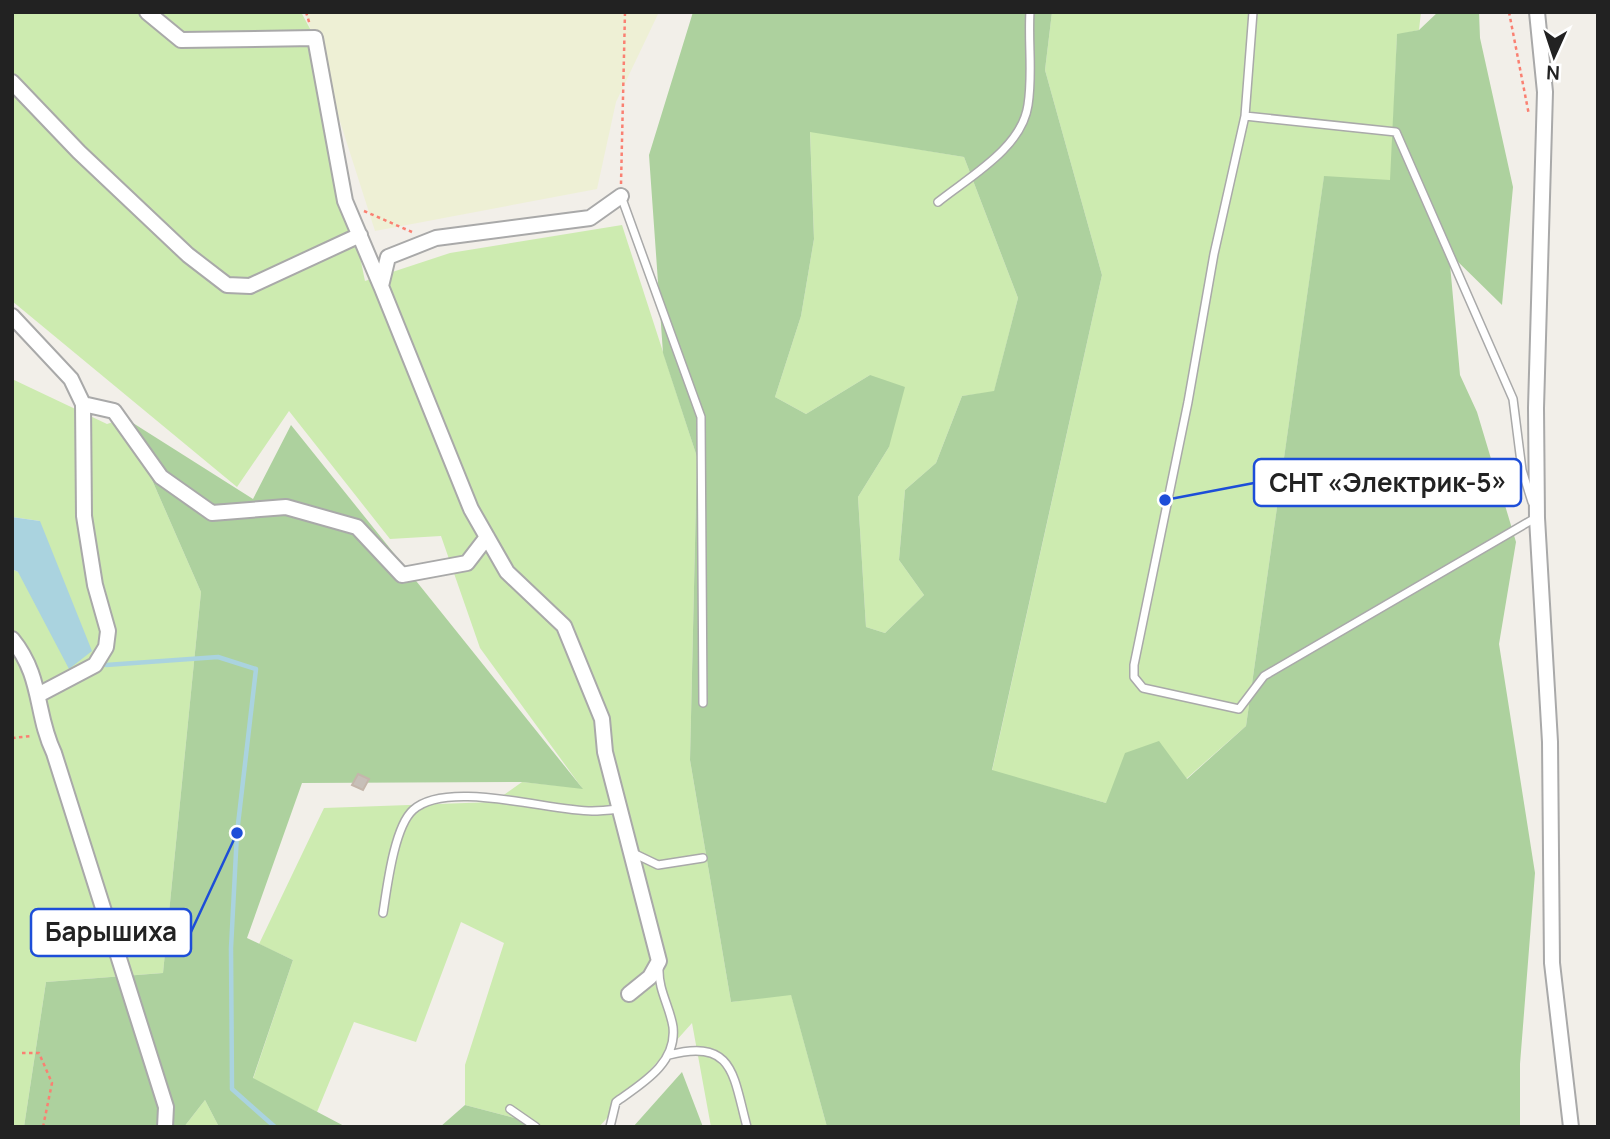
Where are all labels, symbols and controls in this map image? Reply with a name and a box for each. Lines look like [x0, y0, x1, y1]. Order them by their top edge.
north arrow [1519, 21, 1589, 91]
text: N [1546, 60, 1561, 86]
callout: СНТ «Электрик-5» [1254, 459, 1521, 506]
text: СНТ «Электрик-5» [1269, 464, 1507, 500]
callout: Барышиха [31, 909, 191, 956]
text: Барышиха [45, 913, 177, 949]

